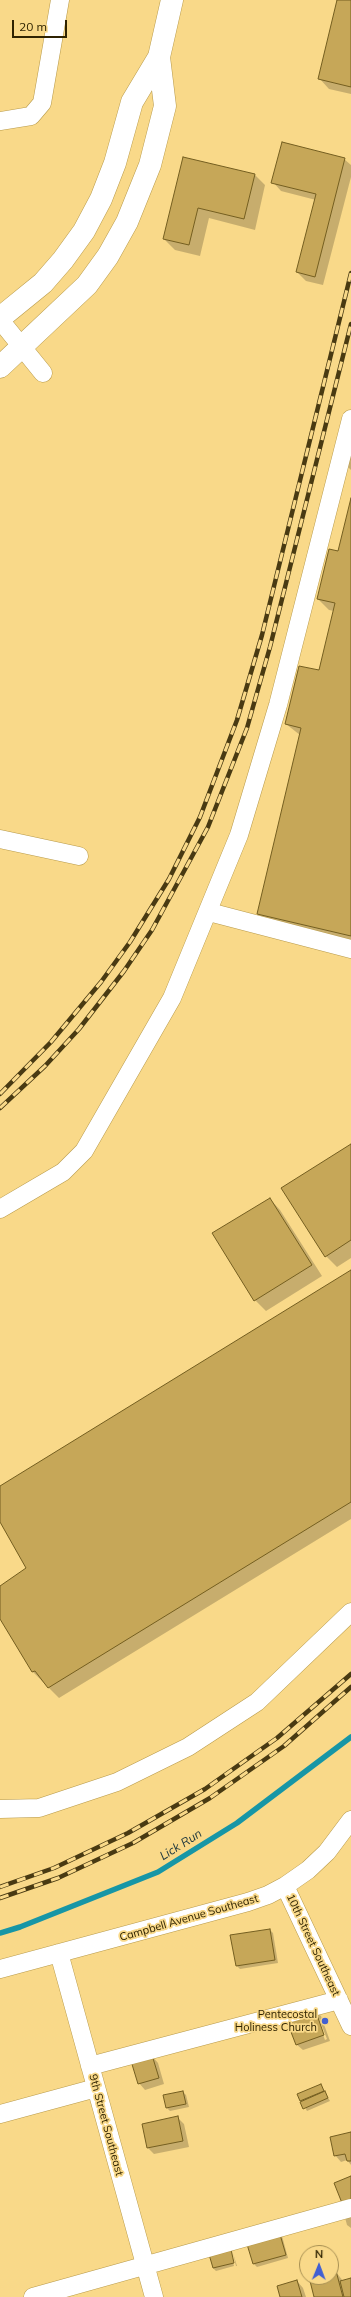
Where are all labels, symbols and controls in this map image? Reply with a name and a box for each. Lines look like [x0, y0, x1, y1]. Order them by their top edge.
scale bar [14, 12, 69, 38]
text: 20 m [19, 19, 47, 34]
water label: Lick Run [157, 1826, 205, 1864]
street label: Campbell Avenue Southeast [118, 1892, 260, 1944]
street label: 10th Street Southeast [284, 1892, 342, 1998]
place label: Pentecostal Holiness Church [235, 2008, 317, 2034]
marker: Pentecostal Holiness Church [320, 2016, 330, 2026]
street label: 9th Street Southeast [86, 2073, 126, 2177]
north arrow [299, 2245, 339, 2285]
text: N [315, 2247, 323, 2261]

